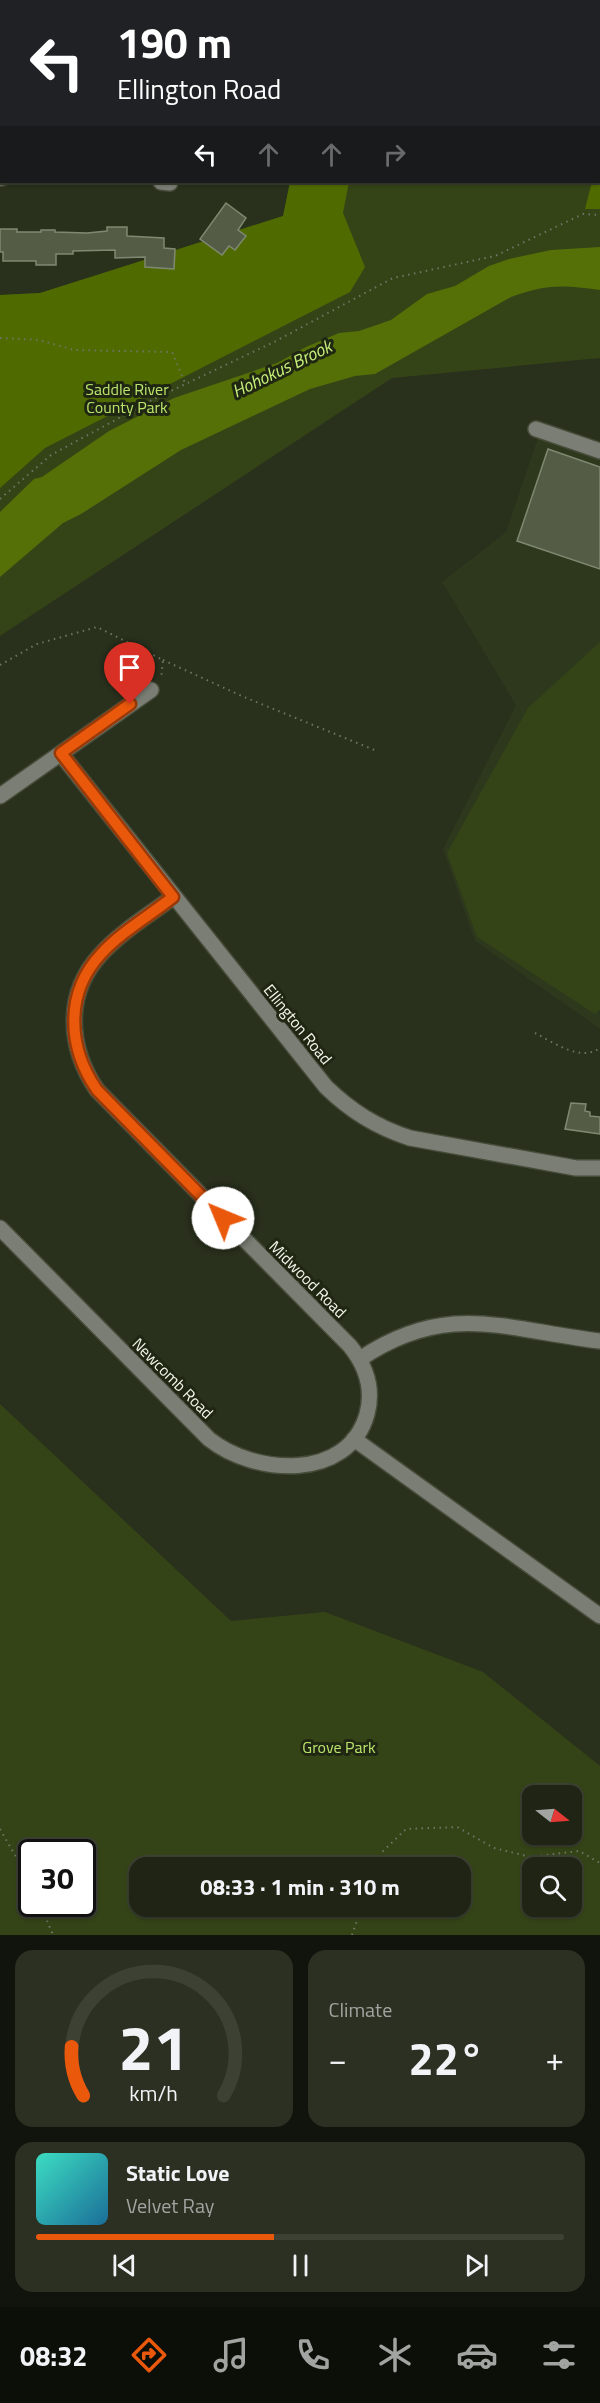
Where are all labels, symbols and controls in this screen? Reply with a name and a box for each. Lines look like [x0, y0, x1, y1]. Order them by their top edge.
text: 190 m [117, 10, 232, 74]
icon: left [18, 24, 96, 102]
text: Ellington Road [117, 68, 281, 109]
icon: left [189, 138, 222, 171]
icon: ahead [252, 138, 285, 171]
icon: ahead [315, 138, 348, 171]
icon: right [378, 138, 411, 171]
water label: Hohokus Brook [227, 332, 338, 404]
park label: Saddle River County Park [85, 377, 169, 419]
pin [104, 642, 155, 704]
icon: arrive [113, 651, 146, 684]
street label: Ellington Road [258, 979, 338, 1069]
position arrow [191, 1186, 255, 1250]
street label: Midwood Road [264, 1235, 352, 1323]
street label: Newcomb Road [127, 1332, 219, 1424]
park label: Grove Park [302, 1735, 376, 1759]
north arrow [522, 1785, 582, 1845]
map controls [522, 1785, 582, 1917]
speed limit sign: 30 [18, 1839, 96, 1917]
button: search [522, 1857, 582, 1917]
text: 08:33 · 1 min · 310 m [200, 1870, 400, 1904]
text: Climate [329, 1994, 392, 2025]
text: 21 [119, 1999, 189, 2094]
text: 22° [408, 2024, 484, 2092]
text: − [329, 2034, 347, 2084]
text: + [546, 2034, 564, 2084]
text: km/h [129, 2077, 178, 2109]
text: Static Love [126, 2156, 229, 2190]
text: Velvet Ray [126, 2190, 215, 2221]
icon: previous [108, 2249, 141, 2282]
icon: pause [284, 2249, 317, 2282]
icon: next [460, 2249, 493, 2282]
icon: directions [128, 2334, 170, 2376]
icon: music [210, 2334, 252, 2376]
icon: phone [292, 2334, 334, 2376]
icon: climate [374, 2334, 416, 2376]
icon: car [456, 2334, 498, 2376]
icon: filters [538, 2334, 580, 2376]
text: 08:32 [20, 2335, 87, 2376]

